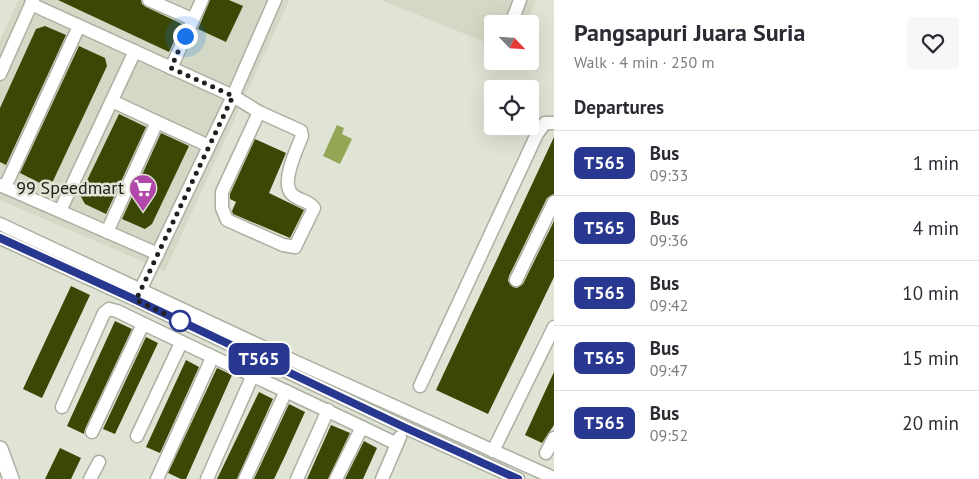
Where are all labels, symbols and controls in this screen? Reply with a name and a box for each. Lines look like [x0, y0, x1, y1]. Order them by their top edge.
north arrow [484, 15, 539, 70]
map controls [484, 15, 539, 135]
text: Pangsapuri Juara Suria [574, 17, 805, 48]
button: heart [907, 17, 959, 69]
your location [173, 24, 198, 49]
text: Walk · 4 min · 250 m [574, 52, 714, 72]
button: locate [484, 80, 539, 135]
text: Departures [574, 95, 664, 119]
text: Bus [650, 141, 679, 165]
text: T565 [584, 151, 625, 174]
text: 1 min [913, 151, 959, 175]
text: 09:33 [650, 165, 688, 185]
supermarket icon: 99 Speedmart [128, 173, 158, 212]
place label: 99 Speedmart [16, 176, 124, 199]
text: Bus [650, 206, 679, 230]
text: T565 [584, 216, 625, 239]
text: 4 min [913, 216, 959, 240]
text: 09:36 [650, 230, 688, 250]
text: Bus [650, 271, 679, 295]
text: T565 [584, 281, 625, 304]
text: 10 min [902, 281, 959, 305]
text: 09:42 [650, 295, 688, 315]
unlabelled marker [169, 310, 191, 332]
text: Bus [650, 336, 679, 360]
line badge: T565 [224, 343, 294, 375]
text: T565 [584, 346, 625, 369]
text: 15 min [902, 346, 959, 370]
text: T565 [239, 347, 279, 370]
text: 09:47 [650, 360, 688, 380]
text: Bus [650, 401, 679, 425]
text: T565 [584, 411, 625, 434]
text: 20 min [902, 411, 959, 435]
text: 09:52 [650, 425, 688, 445]

